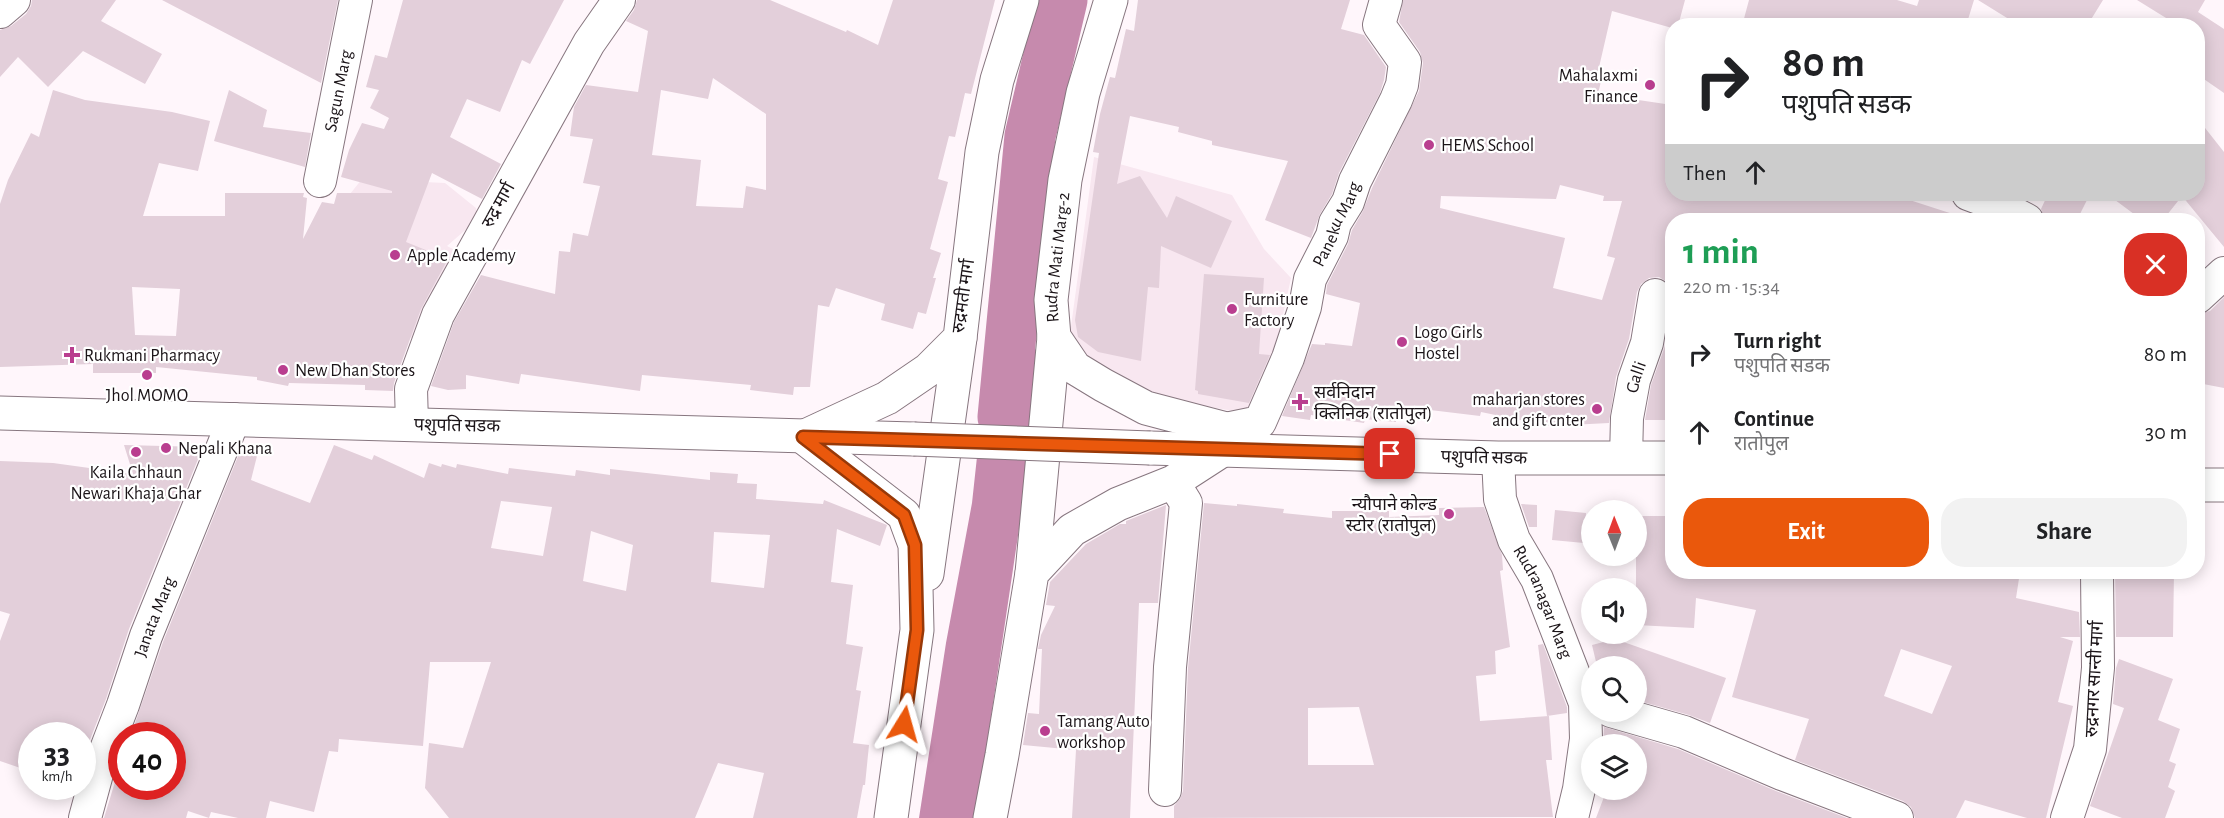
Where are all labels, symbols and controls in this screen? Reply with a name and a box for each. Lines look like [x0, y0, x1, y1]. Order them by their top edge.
icon: right [1683, 42, 1761, 120]
text: 80 m [1782, 42, 1865, 84]
street label: Sagun Marg [322, 48, 356, 134]
place label: Mahalaxmi Finance [1559, 67, 1638, 106]
marker: Mahalaxmi Finance [1643, 78, 1657, 92]
text: पशुपति सडक [1782, 91, 1911, 118]
place label: HEMS School [1441, 137, 1534, 155]
marker: HEMS School [1422, 138, 1436, 152]
icon: ahead [1739, 156, 1772, 189]
text: Then [1683, 162, 1727, 184]
street label: रुद्र मार्ग [477, 177, 519, 231]
street label: Paneku Marg [1310, 180, 1364, 270]
street label: Rudra Mati Marg-2 [1043, 191, 1074, 323]
button: close [2124, 233, 2187, 296]
text: 1 min [1683, 234, 1759, 270]
place label: Apple Academy [407, 247, 516, 265]
marker: Apple Academy [388, 248, 402, 262]
street label: रुद्रमती मार्ग [947, 257, 978, 334]
text: 220 m · 15:34 [1683, 277, 1780, 297]
place label: Furniture Factory [1244, 291, 1308, 330]
marker: Furniture Factory [1225, 302, 1239, 316]
place label: Logo Girls Hostel [1414, 324, 1483, 363]
text: Turn right [1734, 330, 1821, 352]
marker: Logo Girls Hostel [1395, 335, 1409, 349]
icon: right [1683, 338, 1716, 371]
text: 80 m [2144, 343, 2187, 365]
place label: Rukmani Pharmacy [84, 347, 220, 365]
marker: Rukmani Pharmacy [65, 348, 79, 362]
text: पशुपति सडक [1734, 356, 1830, 376]
street label: Galli [1624, 359, 1650, 394]
place label: New Dhan Stores [295, 362, 415, 380]
marker: New Dhan Stores [276, 363, 290, 377]
marker: Jhol MOMO [140, 368, 154, 382]
place label: सर्वनिदान क्लिनिक (रातोपुल) [1314, 381, 1432, 425]
place label: Jhol MOMO [106, 387, 188, 405]
place label: maharjan stores and gift cnter [1472, 391, 1585, 430]
marker: सर्वनिदान क्लिनिक (रातोपुल) [1291, 393, 1309, 411]
marker: maharjan stores and gift cnter [1590, 402, 1604, 416]
text: Continue [1734, 408, 1814, 430]
street label: पशुपति सडक [414, 414, 501, 438]
icon: ahead [1683, 416, 1716, 449]
text: 30 m [2145, 421, 2187, 443]
pin [1364, 428, 1415, 479]
text: रातोपुल [1734, 434, 1789, 454]
icon: arrive [1373, 437, 1406, 470]
place label: Nepali Khana [178, 440, 272, 458]
marker: Nepali Khana [159, 441, 173, 455]
marker: Kaila Chhaun Newari Khaja Ghar [129, 445, 143, 459]
street label: पशुपति सडक [1441, 446, 1528, 470]
place label: Kaila Chhaun Newari Khaja Ghar [71, 464, 202, 503]
place label: न्यौपाने कोल्ड स्टोर (रातोपुल) [1346, 493, 1437, 537]
button: Exit [1683, 498, 1929, 567]
button: Share [1941, 498, 2187, 567]
north arrow [1581, 500, 1647, 566]
map controls [1581, 500, 1647, 800]
marker: न्यौपाने कोल्ड स्टोर (रातोपुल) [1442, 507, 1456, 521]
street label: Rudranagar Marg [1509, 543, 1575, 661]
street label: Janata Marg [132, 574, 179, 660]
button: sound [1581, 578, 1647, 644]
street label: रुद्रनगर सान्ती मार्ग [2080, 619, 2107, 738]
button: search [1581, 656, 1647, 722]
position arrow [872, 692, 936, 756]
place label: Tamang Auto workshop [1057, 713, 1150, 752]
speed limit sign: 40 [108, 722, 186, 800]
marker: Tamang Auto workshop [1038, 724, 1052, 738]
button: layers [1581, 734, 1647, 800]
text: 33 [44, 739, 70, 769]
text: km/h [42, 769, 72, 784]

